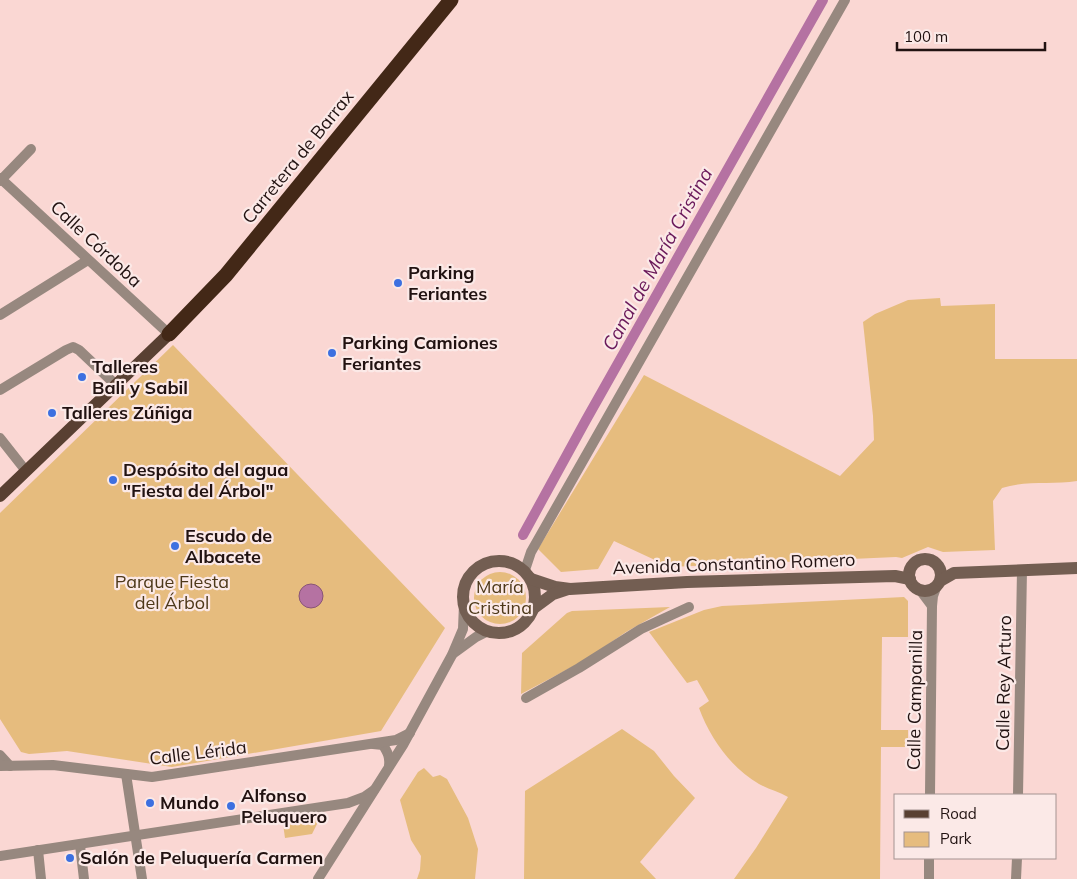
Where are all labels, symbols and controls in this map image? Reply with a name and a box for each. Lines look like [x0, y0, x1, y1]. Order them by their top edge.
scale bar [897, 20, 1044, 52]
text: 100 m [904, 27, 948, 46]
street label: Carretera de Barrax [237, 85, 359, 228]
water label: Canal de María Cristina [597, 163, 717, 355]
street label: Calle Córdoba [46, 195, 147, 292]
place label: Parking Feriantes [408, 261, 487, 305]
marker: Parking Feriantes [392, 277, 404, 289]
place label: Parking Camiones Feriantes [342, 331, 498, 375]
marker: Parking Camiones Feriantes [326, 347, 338, 359]
place label: Talleres Bali y Sabil [92, 355, 188, 399]
marker: Talleres Bali y Sabil [76, 371, 88, 383]
place label: Talleres Zúñiga [62, 401, 192, 424]
marker: Talleres Zúñiga [46, 407, 58, 419]
place label: Despósito del agua "Fiesta del Árbol" [123, 458, 288, 502]
marker: Despósito del agua "Fiesta del Árbol" [107, 474, 119, 486]
place label: Escudo de Albacete [185, 524, 272, 568]
marker: Escudo de Albacete [169, 540, 181, 552]
street label: Avenida Constantino Romero [612, 548, 856, 579]
park label: Parque Fiesta del Árbol [115, 570, 229, 614]
park label: María Cristina [468, 575, 532, 619]
street label: Calle Rey Arturo [991, 615, 1016, 751]
street label: Calle Campanilla [902, 630, 927, 770]
street label: Calle Lérida [148, 735, 248, 770]
place label: Alfonso Peluquero [241, 784, 327, 828]
place label: Mundo [160, 791, 219, 814]
legend [894, 794, 1057, 859]
marker: Mundo [144, 797, 156, 809]
marker: Alfonso Peluquero [225, 800, 237, 812]
text: Road [940, 804, 977, 823]
text: Park [940, 829, 972, 848]
place label: Salón de Peluquería Carmen [80, 846, 323, 869]
marker: Salón de Peluquería Carmen [64, 852, 76, 864]

